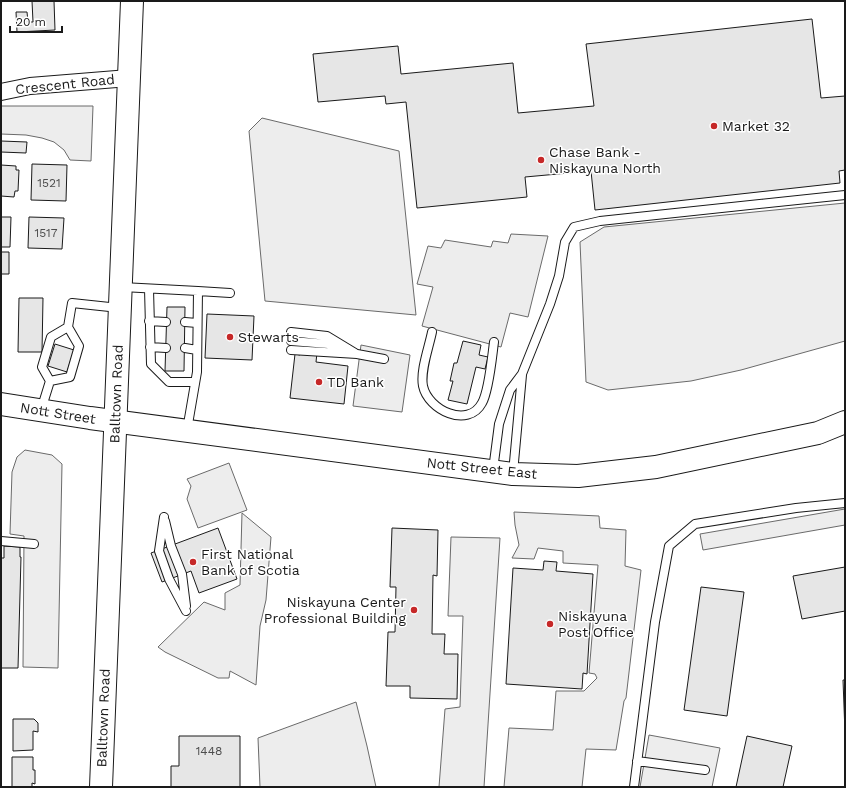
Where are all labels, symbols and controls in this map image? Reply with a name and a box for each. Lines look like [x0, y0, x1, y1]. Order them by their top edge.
scale bar [10, 8, 62, 34]
text: 20 m [16, 15, 46, 29]
street label: Crescent Road [15, 71, 115, 97]
place label: Market 32 [722, 118, 790, 134]
marker: Market 32 [709, 121, 719, 131]
place label: Chase Bank - Niskayuna North [549, 144, 661, 176]
marker: Chase Bank - Niskayuna North [536, 155, 546, 165]
house number: 1521 [37, 176, 61, 190]
house number: 1517 [34, 226, 58, 240]
place label: Stewarts [238, 329, 299, 345]
marker: Stewarts [225, 332, 235, 342]
street label: Balltown Road [106, 344, 126, 444]
place label: TD Bank [327, 374, 384, 390]
marker: TD Bank [314, 377, 324, 387]
street label: Nott Street [19, 399, 97, 427]
street label: Nott Street East [426, 454, 538, 482]
place label: First National Bank of Scotia [201, 546, 300, 578]
marker: First National Bank of Scotia [188, 557, 198, 567]
place label: Niskayuna Center Professional Building [264, 594, 407, 626]
marker: Niskayuna Center Professional Building [409, 605, 419, 615]
place label: Niskayuna Post Office [558, 608, 634, 640]
marker: Niskayuna Post Office [545, 619, 555, 629]
street label: Balltown Road [93, 668, 113, 768]
house number: 1448 [196, 744, 222, 758]

